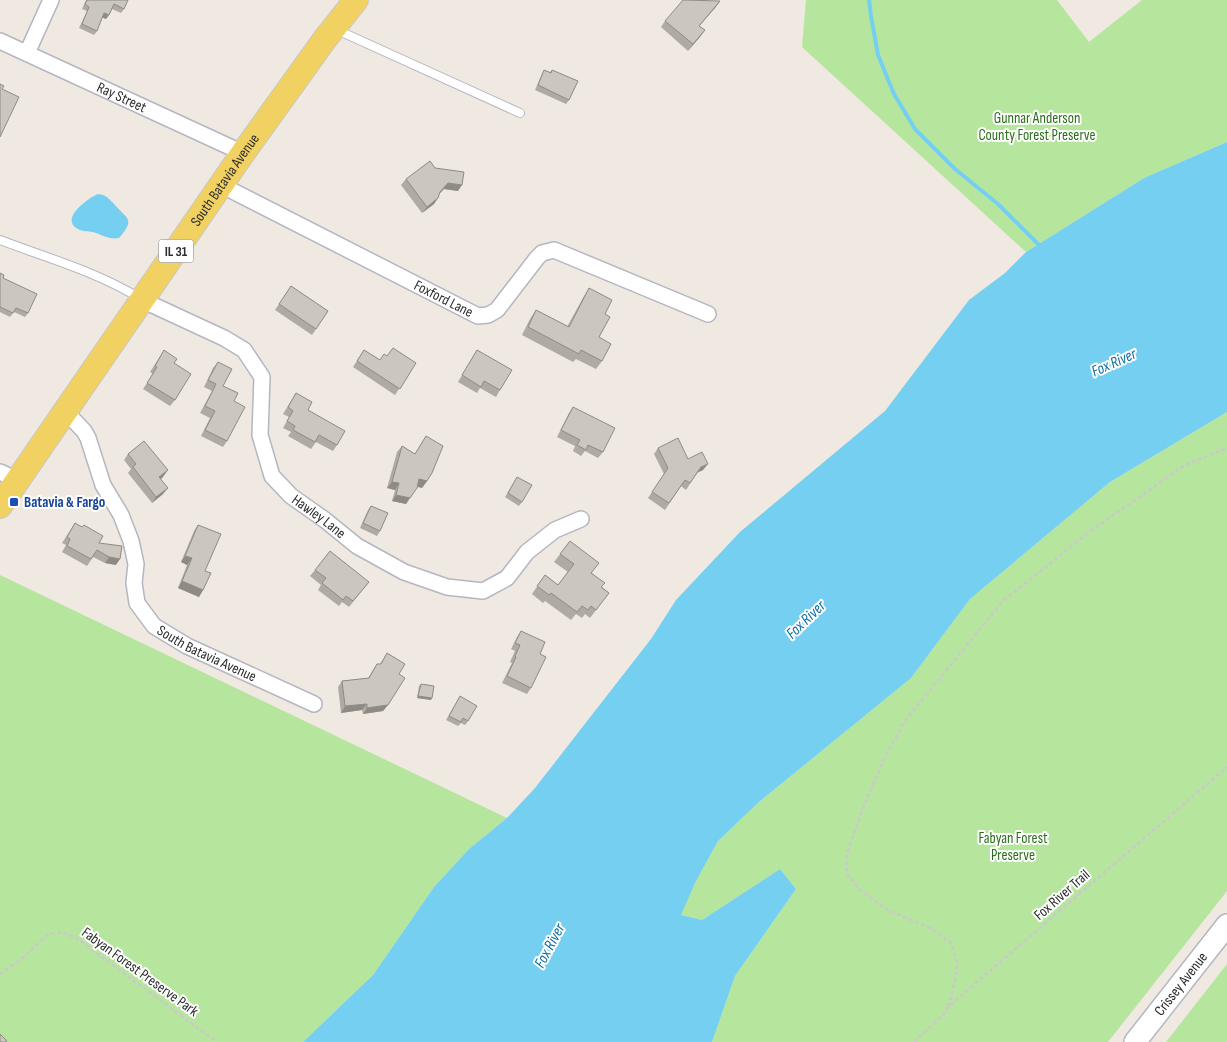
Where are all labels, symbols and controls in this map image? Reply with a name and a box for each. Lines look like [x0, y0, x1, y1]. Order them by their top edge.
street label: Ray Street [94, 78, 150, 117]
park label: Gunnar Anderson County Forest Preserve [978, 109, 1096, 145]
street label: South Batavia Avenue [186, 130, 263, 230]
road number: IL 31 [158, 240, 194, 262]
street label: Foxford Lane [411, 276, 477, 322]
water label: Fox River [1089, 345, 1140, 381]
street label: Hawley Lane [288, 490, 350, 543]
place label: Batavia & Fargo [24, 493, 105, 512]
marker: Batavia & Fargo [8, 496, 20, 508]
water label: Fox River [782, 596, 830, 643]
street label: South Batavia Avenue [154, 621, 260, 686]
park label: Fabyan Forest Preserve [978, 829, 1048, 865]
street label: Fox River Trail [1030, 865, 1094, 925]
water label: Fox River [531, 920, 570, 971]
street label: Fabyan Forest Preserve Park [78, 923, 202, 1021]
street label: Crissey Avenue [1150, 948, 1212, 1019]

